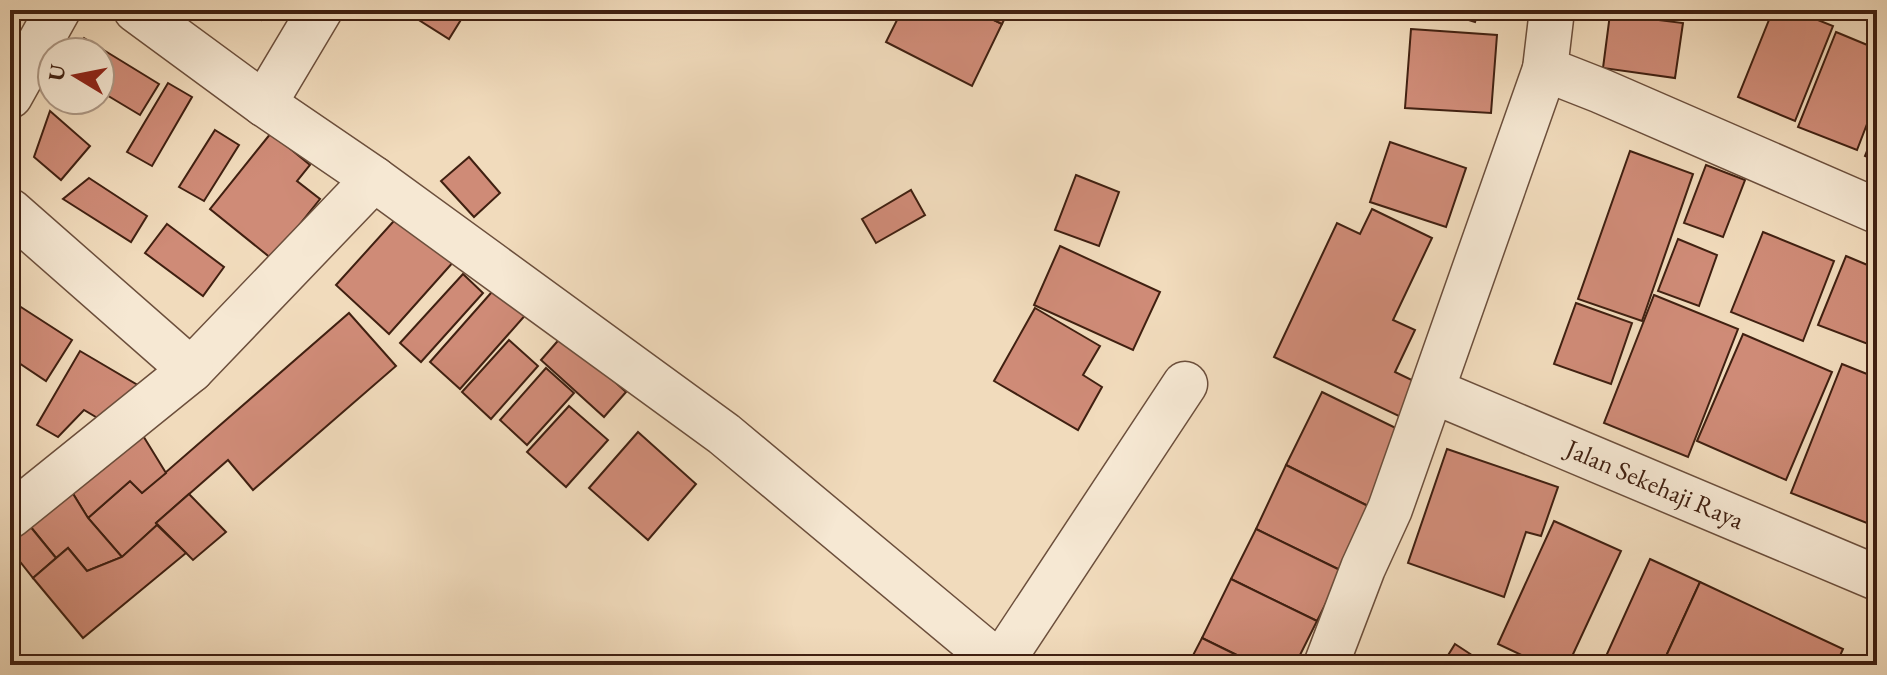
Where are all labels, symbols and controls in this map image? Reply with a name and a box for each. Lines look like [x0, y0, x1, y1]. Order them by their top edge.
north arrow [36, 36, 116, 116]
text: U [41, 61, 73, 83]
street label: Jalan Sekehaji Raya [1559, 430, 1750, 537]

